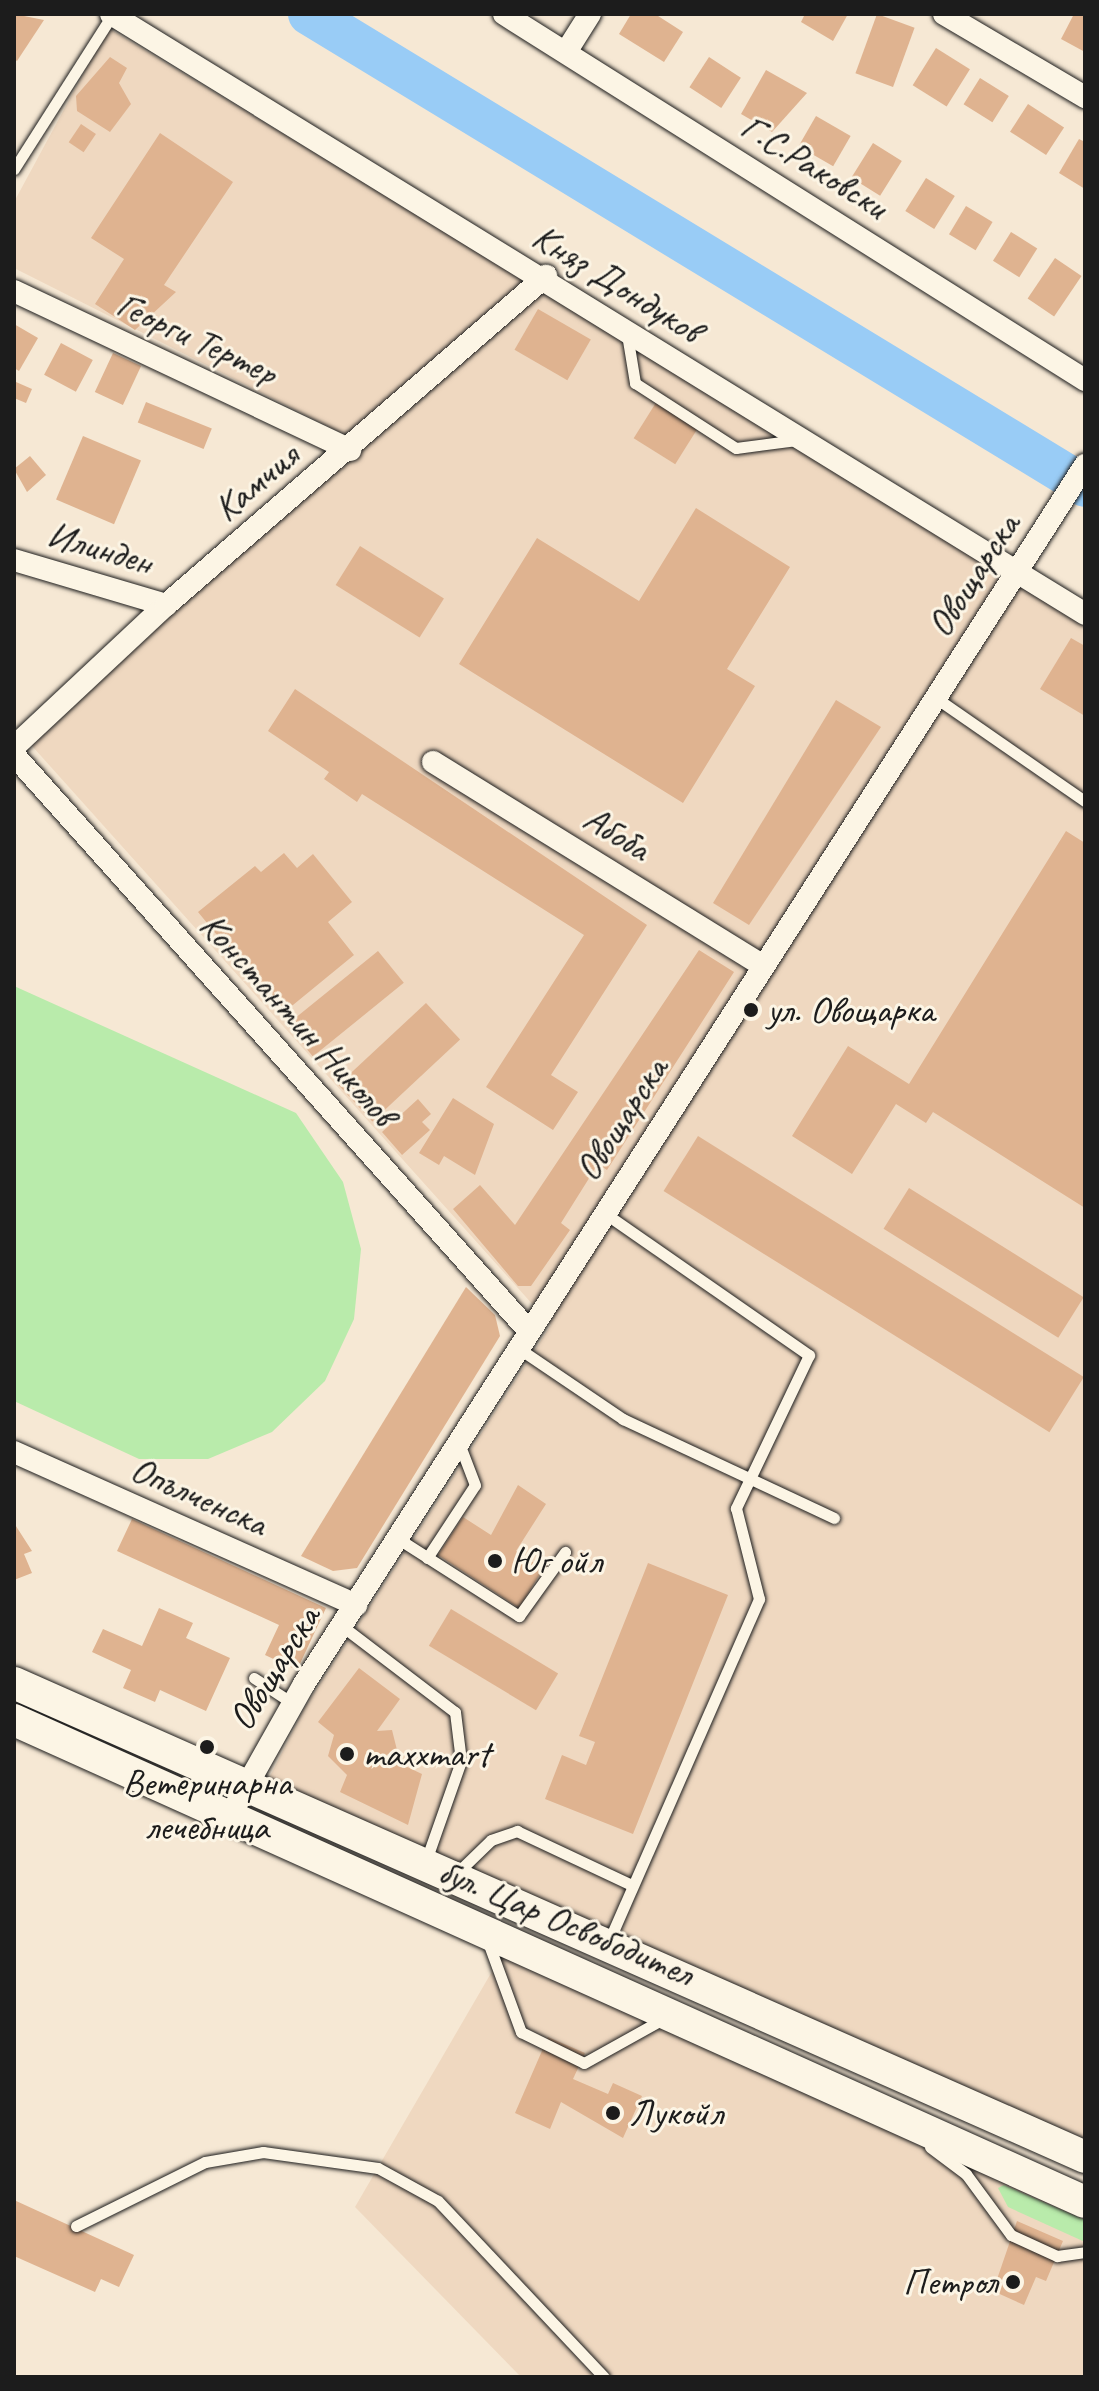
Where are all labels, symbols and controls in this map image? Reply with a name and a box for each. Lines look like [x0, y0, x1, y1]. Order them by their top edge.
street label: Г.С.Раковски [733, 103, 895, 229]
street label: Княз Дондуков [525, 214, 709, 352]
street label: Георги Тертер [108, 280, 286, 396]
street label: Камчия [204, 433, 308, 531]
street label: Овощарска [916, 505, 1030, 645]
street label: Илинден [42, 511, 158, 585]
street label: Абоба [575, 795, 659, 871]
street label: Константин Николов [190, 903, 406, 1135]
place label: ул. Овощарка [767, 987, 934, 1033]
marker: ул. Овощарка [742, 1001, 760, 1019]
street label: Овощарска [564, 1049, 678, 1189]
street label: Опълченска [124, 1446, 274, 1546]
place label: Юг ойл [511, 1538, 602, 1584]
marker: Юг ойл [486, 1552, 504, 1570]
street label: Овощарска [218, 1598, 330, 1738]
place label: maxxmart [363, 1731, 490, 1777]
marker: Ветеринарна лечебница [198, 1738, 216, 1756]
marker: maxxmart [338, 1745, 356, 1763]
place label: Ветеринарна лечебница [123, 1760, 291, 1850]
street label: бул. Цар Освободител [432, 1848, 700, 1996]
place label: Лукойл [629, 2090, 723, 2136]
marker: Лукойл [604, 2104, 622, 2122]
place label: Петрол [903, 2259, 997, 2305]
marker: Петрол [1004, 2273, 1022, 2291]

